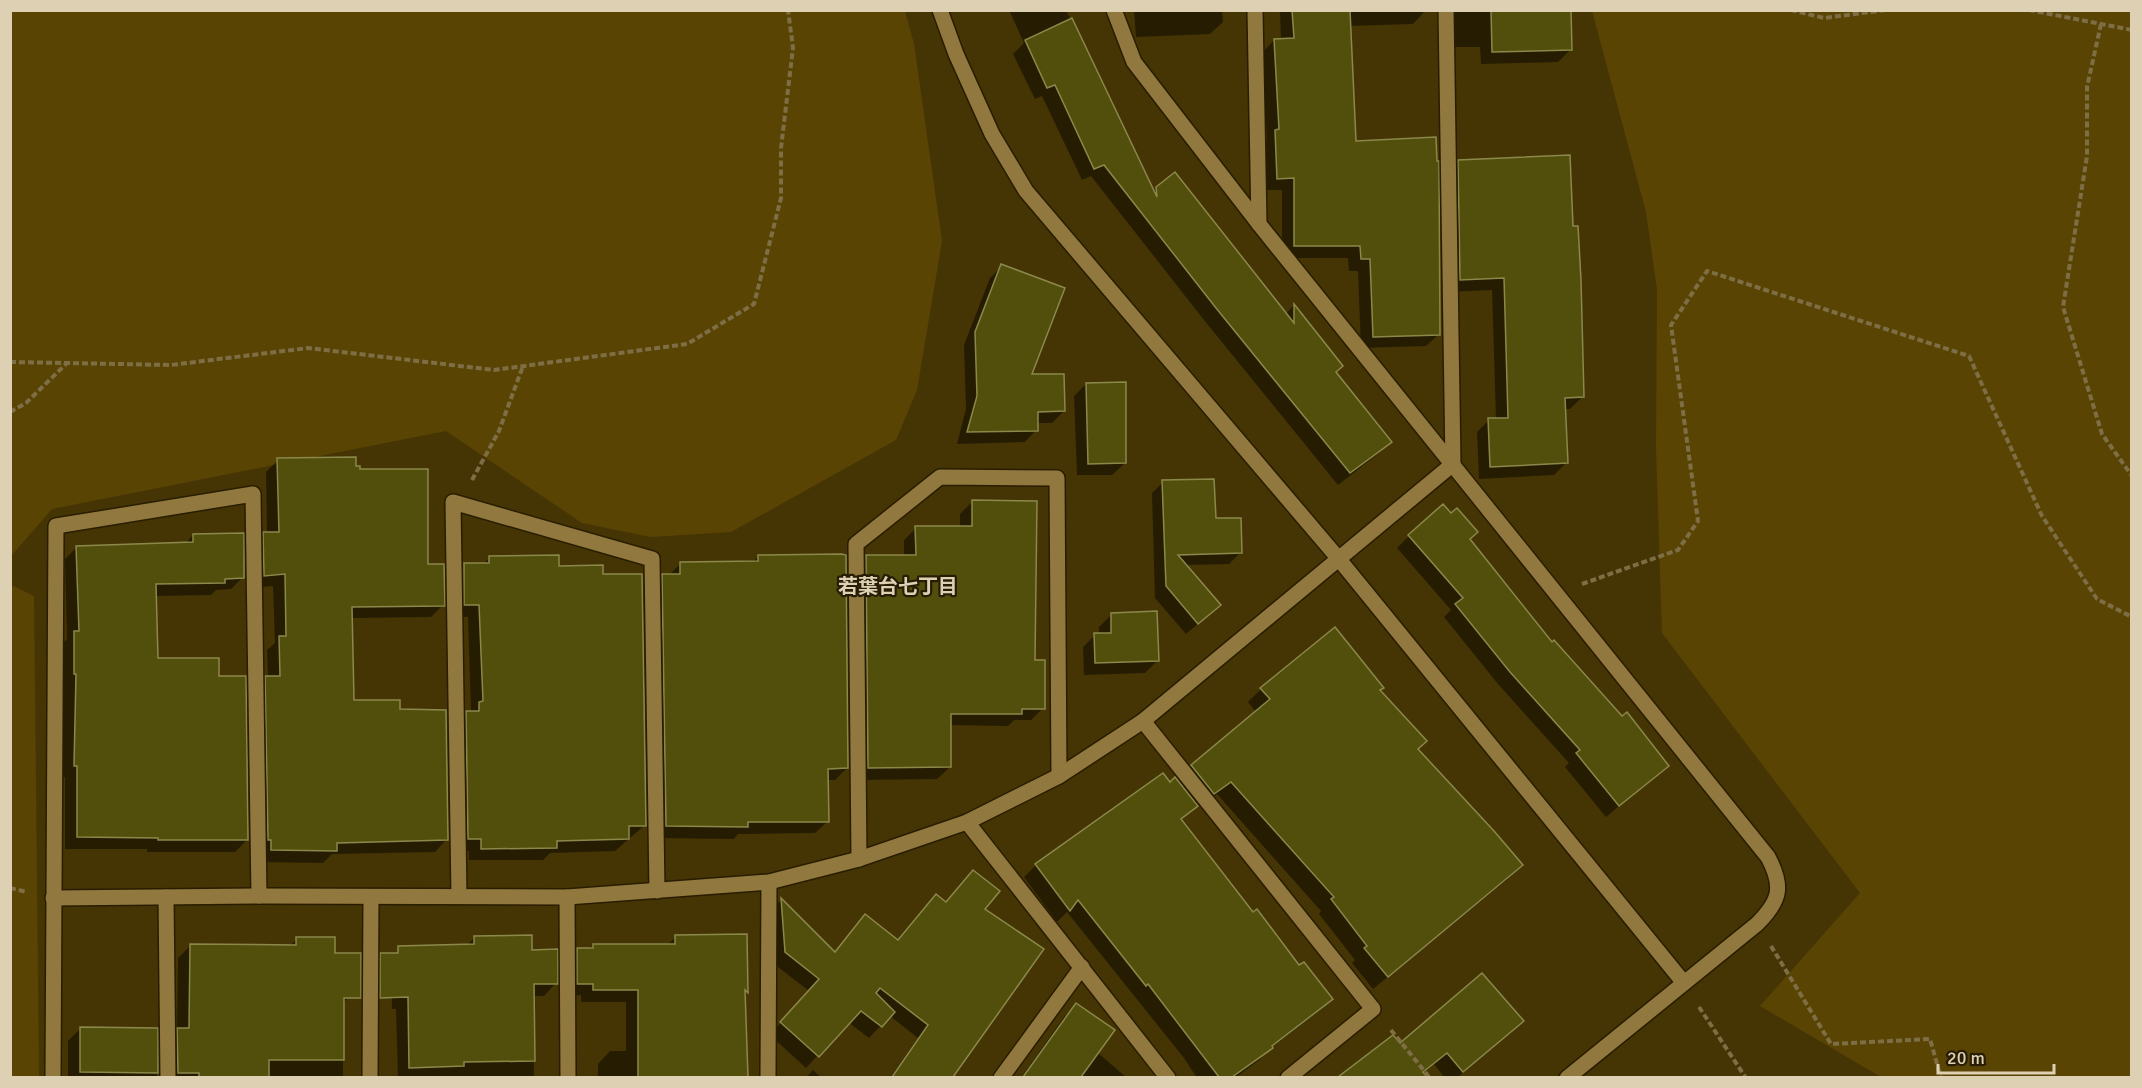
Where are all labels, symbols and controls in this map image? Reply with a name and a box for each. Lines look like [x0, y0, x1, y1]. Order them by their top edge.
district label: 若葉台七丁目 [838, 574, 958, 599]
scale bar [1938, 1037, 2054, 1075]
text: 20 m [1947, 1047, 1985, 1069]

